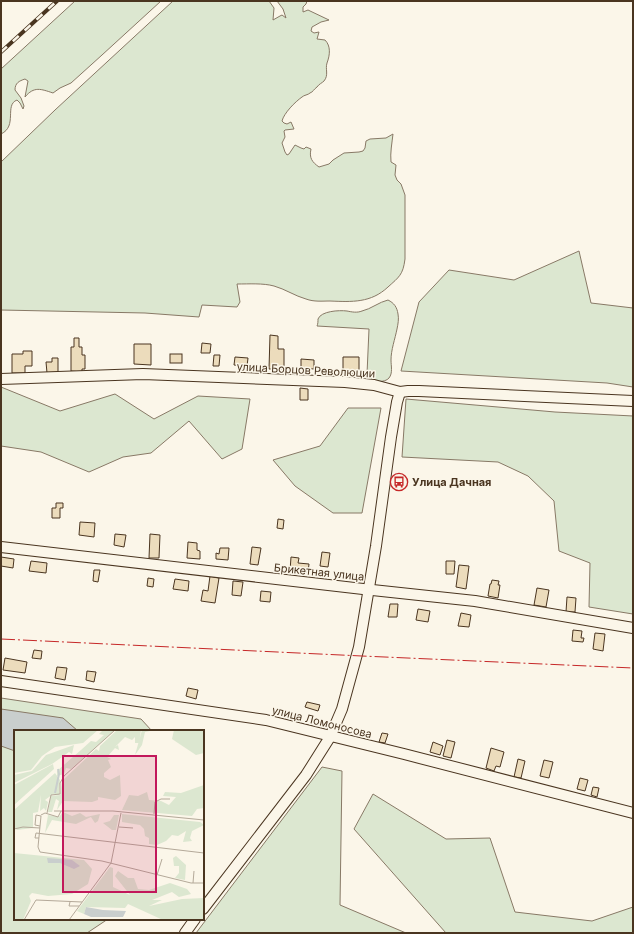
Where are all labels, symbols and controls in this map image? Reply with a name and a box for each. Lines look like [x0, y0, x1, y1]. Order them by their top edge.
street label: улица Борцов Революции [236, 359, 376, 381]
bus stop icon: Улица Дачная [389, 472, 409, 492]
place label: Улица Дачная [412, 475, 491, 489]
street label: Брикетная улица [273, 560, 365, 584]
street label: улица Ломоносова [271, 703, 373, 741]
inset map [14, 730, 204, 920]

